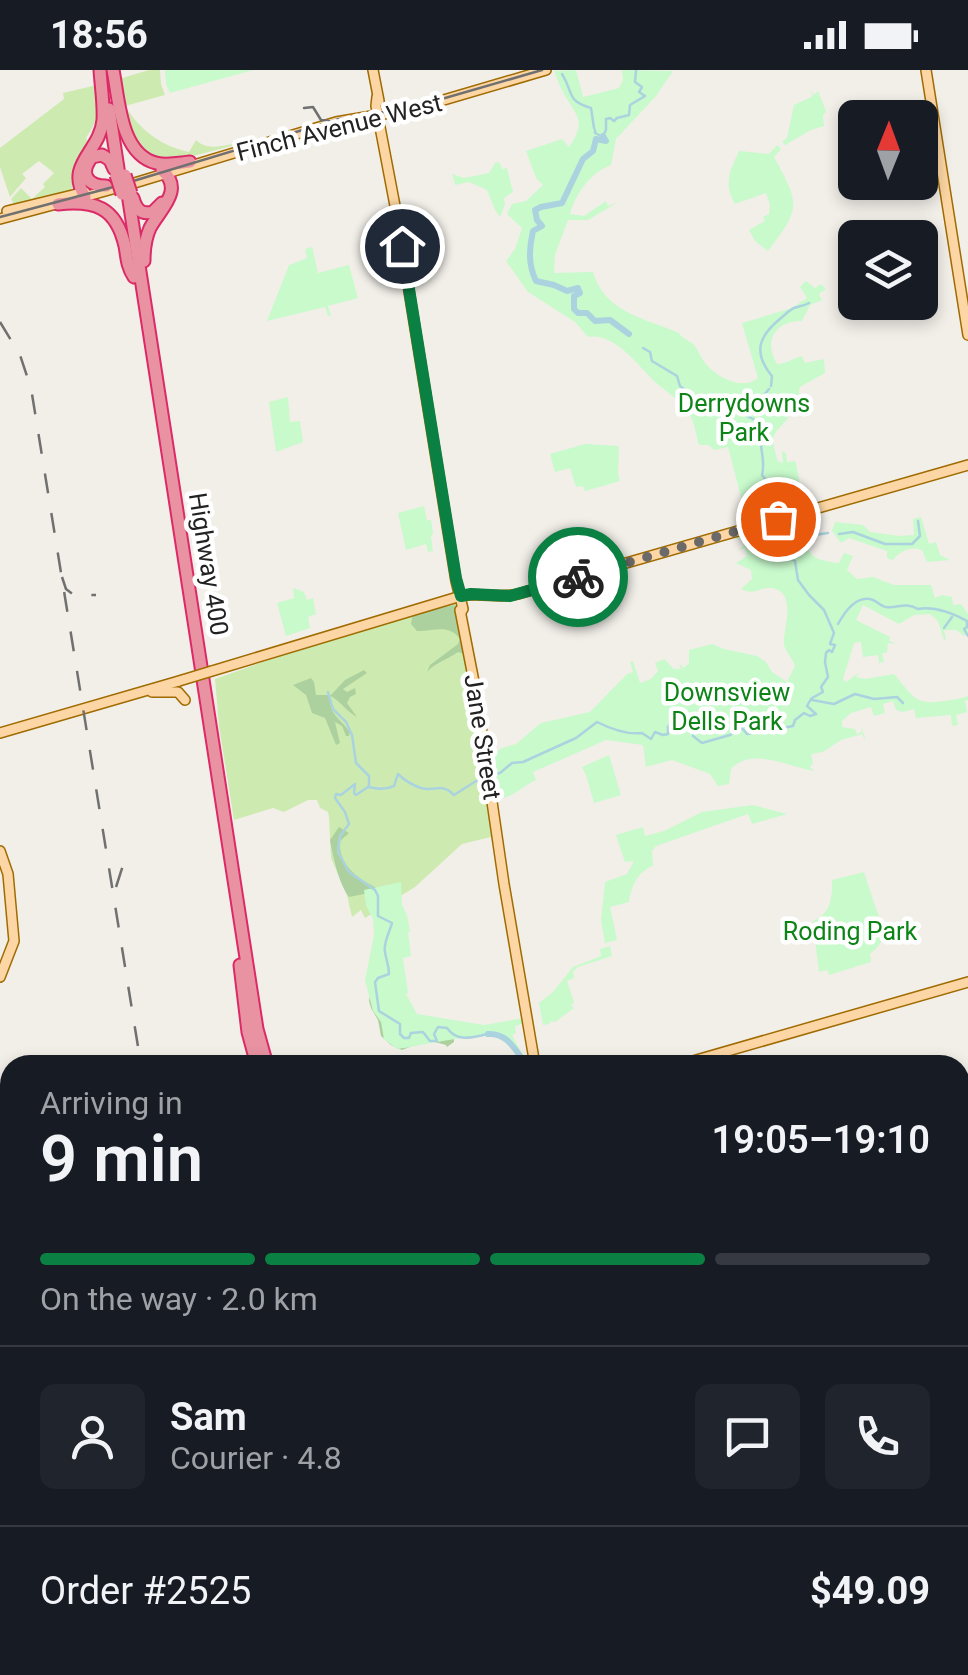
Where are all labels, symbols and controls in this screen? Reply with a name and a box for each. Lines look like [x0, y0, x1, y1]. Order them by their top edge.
text: 18:56 [50, 13, 148, 57]
street label: Finch Avenue West [233, 88, 445, 167]
north arrow [838, 100, 938, 200]
map controls [838, 100, 938, 320]
pin [360, 204, 445, 289]
icon: home [375, 219, 430, 274]
button: layers [838, 220, 938, 320]
park label: Derrydowns Park [678, 389, 810, 447]
pin [736, 477, 821, 562]
street label: Highway 400 [183, 491, 234, 638]
icon: bag [751, 492, 806, 547]
courier [528, 527, 628, 627]
icon: bike [551, 550, 606, 605]
street label: Jane Street [458, 672, 507, 802]
park label: Downsview Dells Park [664, 678, 790, 736]
park label: Roding Park [783, 917, 917, 946]
text: Arriving in [40, 1084, 183, 1122]
text: 19:05–19:10 [711, 1118, 930, 1162]
text: 9 min [40, 1121, 203, 1197]
text: On the way · 2.0 km [40, 1280, 318, 1318]
button: person [40, 1384, 145, 1489]
button: chat [695, 1384, 800, 1489]
button: phone [825, 1384, 930, 1489]
text: Sam [170, 1395, 247, 1439]
text: Courier · 4.8 [170, 1439, 342, 1477]
text: Order #2525 [40, 1569, 251, 1613]
text: $49.09 [810, 1569, 930, 1613]

